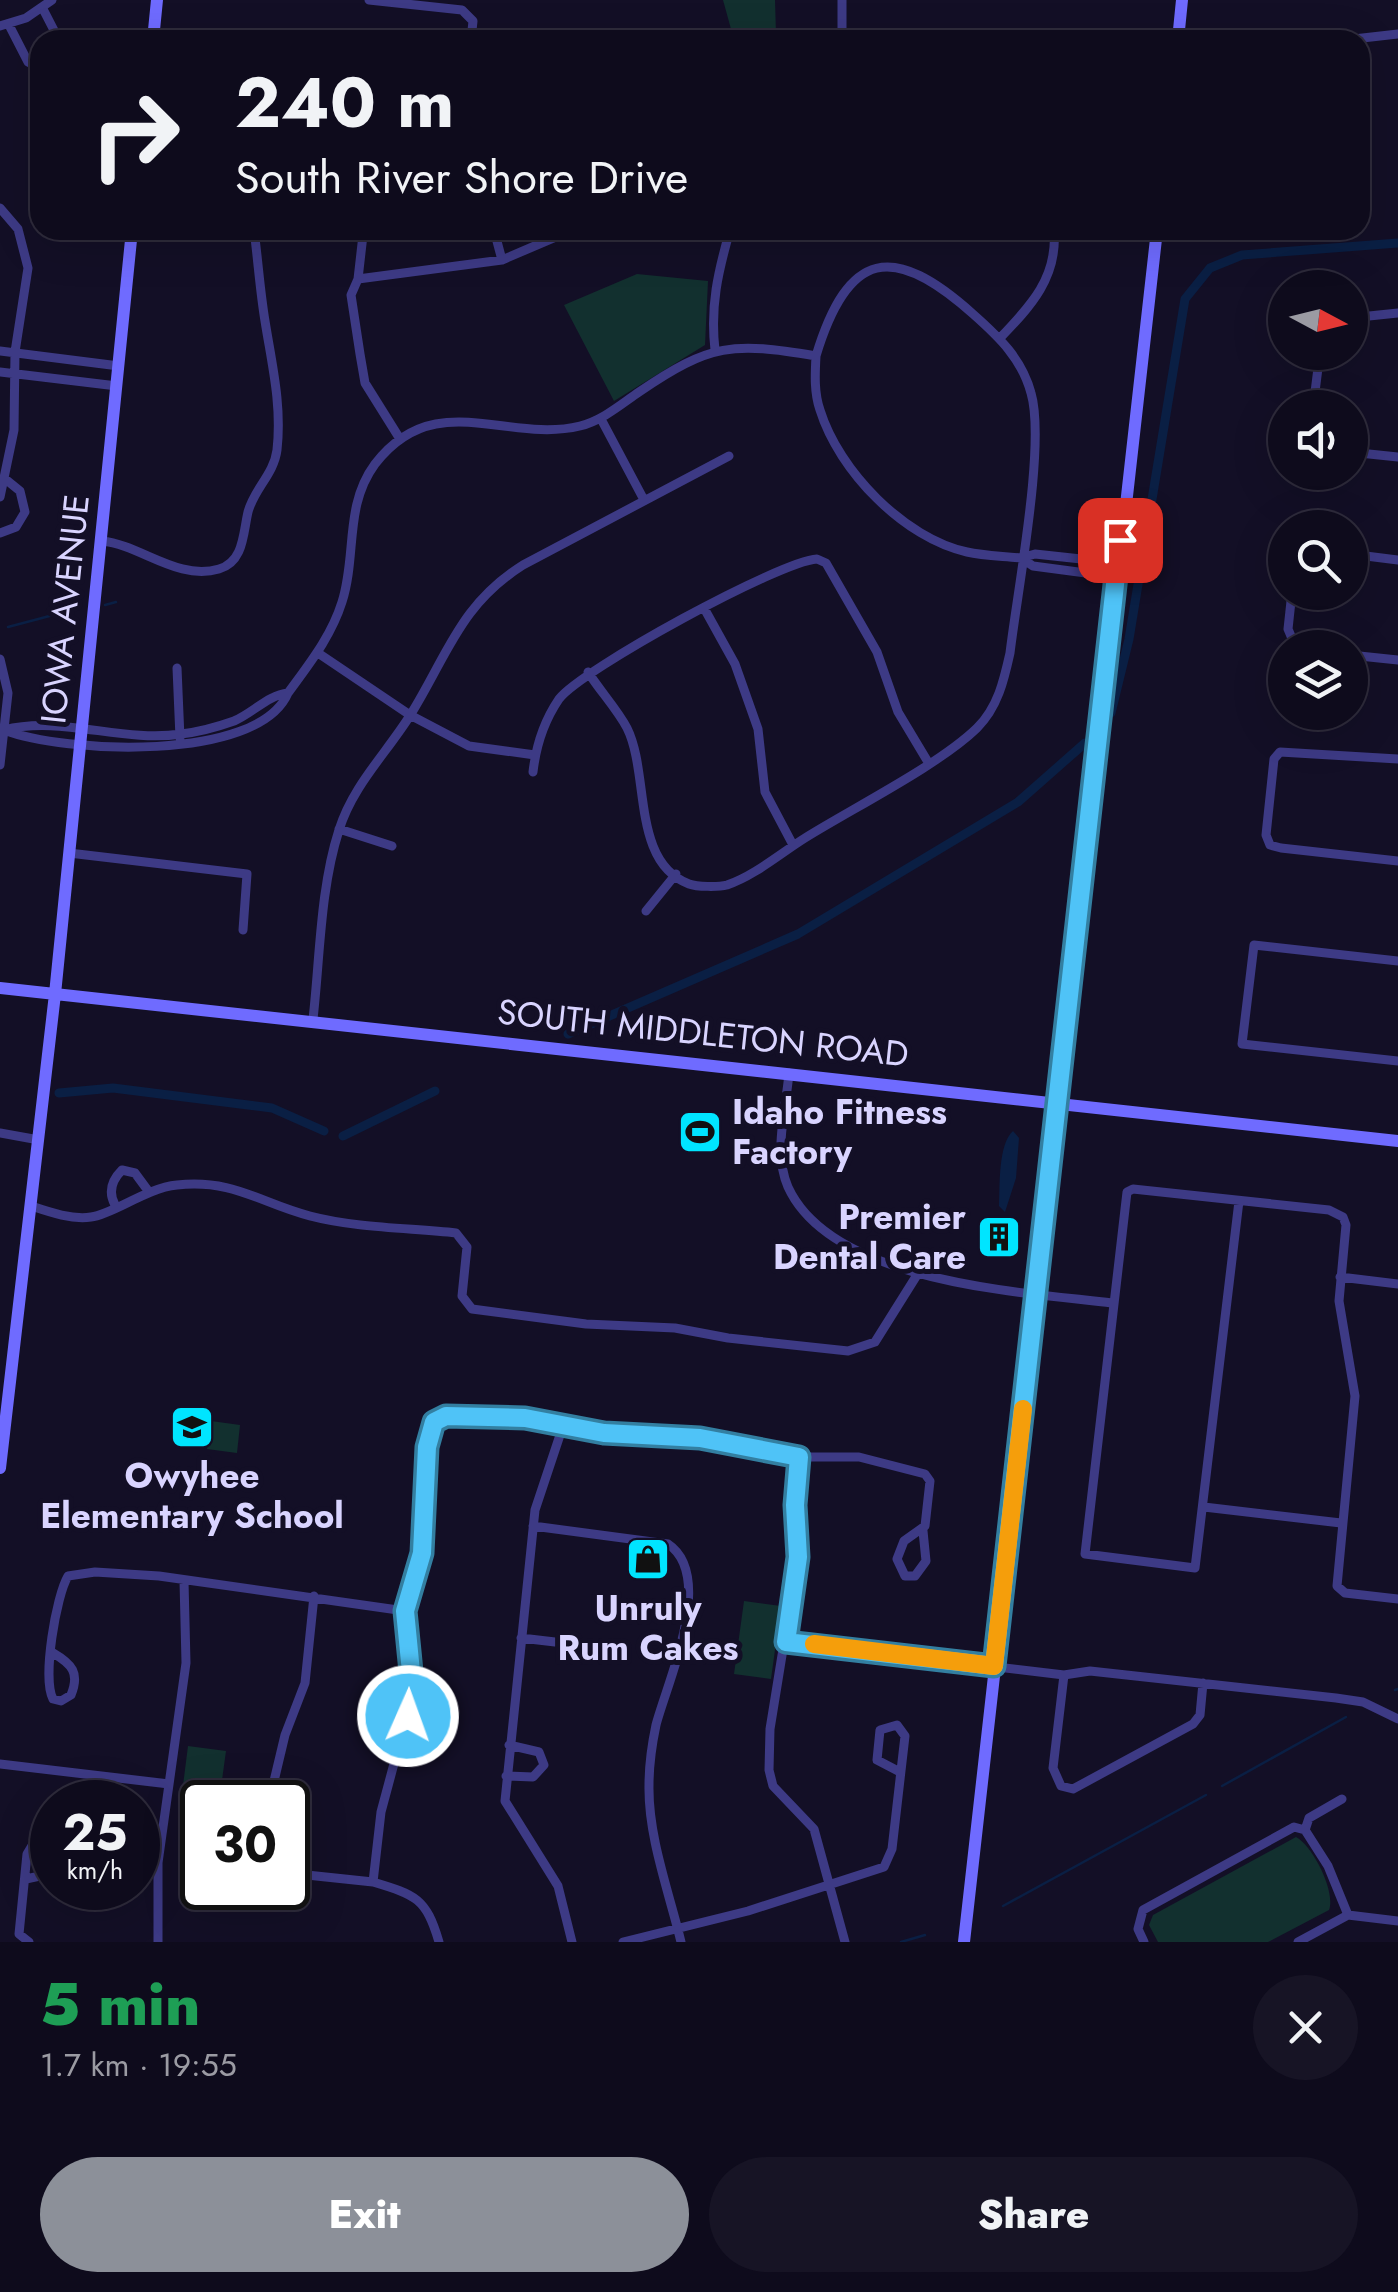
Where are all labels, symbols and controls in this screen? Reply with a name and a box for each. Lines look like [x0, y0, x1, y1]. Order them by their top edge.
text: 240 m [235, 52, 455, 153]
icon: right [70, 70, 200, 200]
text: South River Shore Drive [235, 145, 688, 210]
north arrow [1268, 270, 1368, 370]
map controls [1268, 270, 1368, 730]
button: sound [1268, 390, 1368, 490]
street label: IOWA AVENUE [28, 492, 102, 726]
pin [1078, 498, 1163, 583]
button: search [1268, 510, 1368, 610]
icon: arrive [1093, 513, 1148, 568]
button: layers [1268, 630, 1368, 730]
street label: SOUTH MIDDLETON ROAD [495, 987, 911, 1079]
place label: Idaho Fitness Factory [732, 1087, 947, 1177]
sports icon: Idaho Fitness Factory [677, 1109, 723, 1155]
place label: Premier Dental Care [773, 1192, 967, 1282]
building icon: Premier Dental Care [976, 1214, 1022, 1260]
school or university icon: Owyhee Elementary School [169, 1404, 215, 1450]
place label: Owyhee Elementary School [40, 1451, 344, 1541]
shop icon: Unruly Rum Cakes [625, 1536, 671, 1582]
place label: Unruly Rum Cakes [557, 1583, 739, 1673]
position arrow [356, 1664, 460, 1768]
speed limit sign: 30 [180, 1780, 310, 1910]
text: 25 [62, 1796, 128, 1869]
text: km/h [67, 1852, 123, 1888]
text: 5 min [40, 1961, 200, 2048]
button: close [1253, 1975, 1358, 2080]
text: 1.7 km · 19:55 [40, 2042, 237, 2088]
button: Exit [40, 2157, 689, 2272]
button: Share [709, 2157, 1358, 2272]

